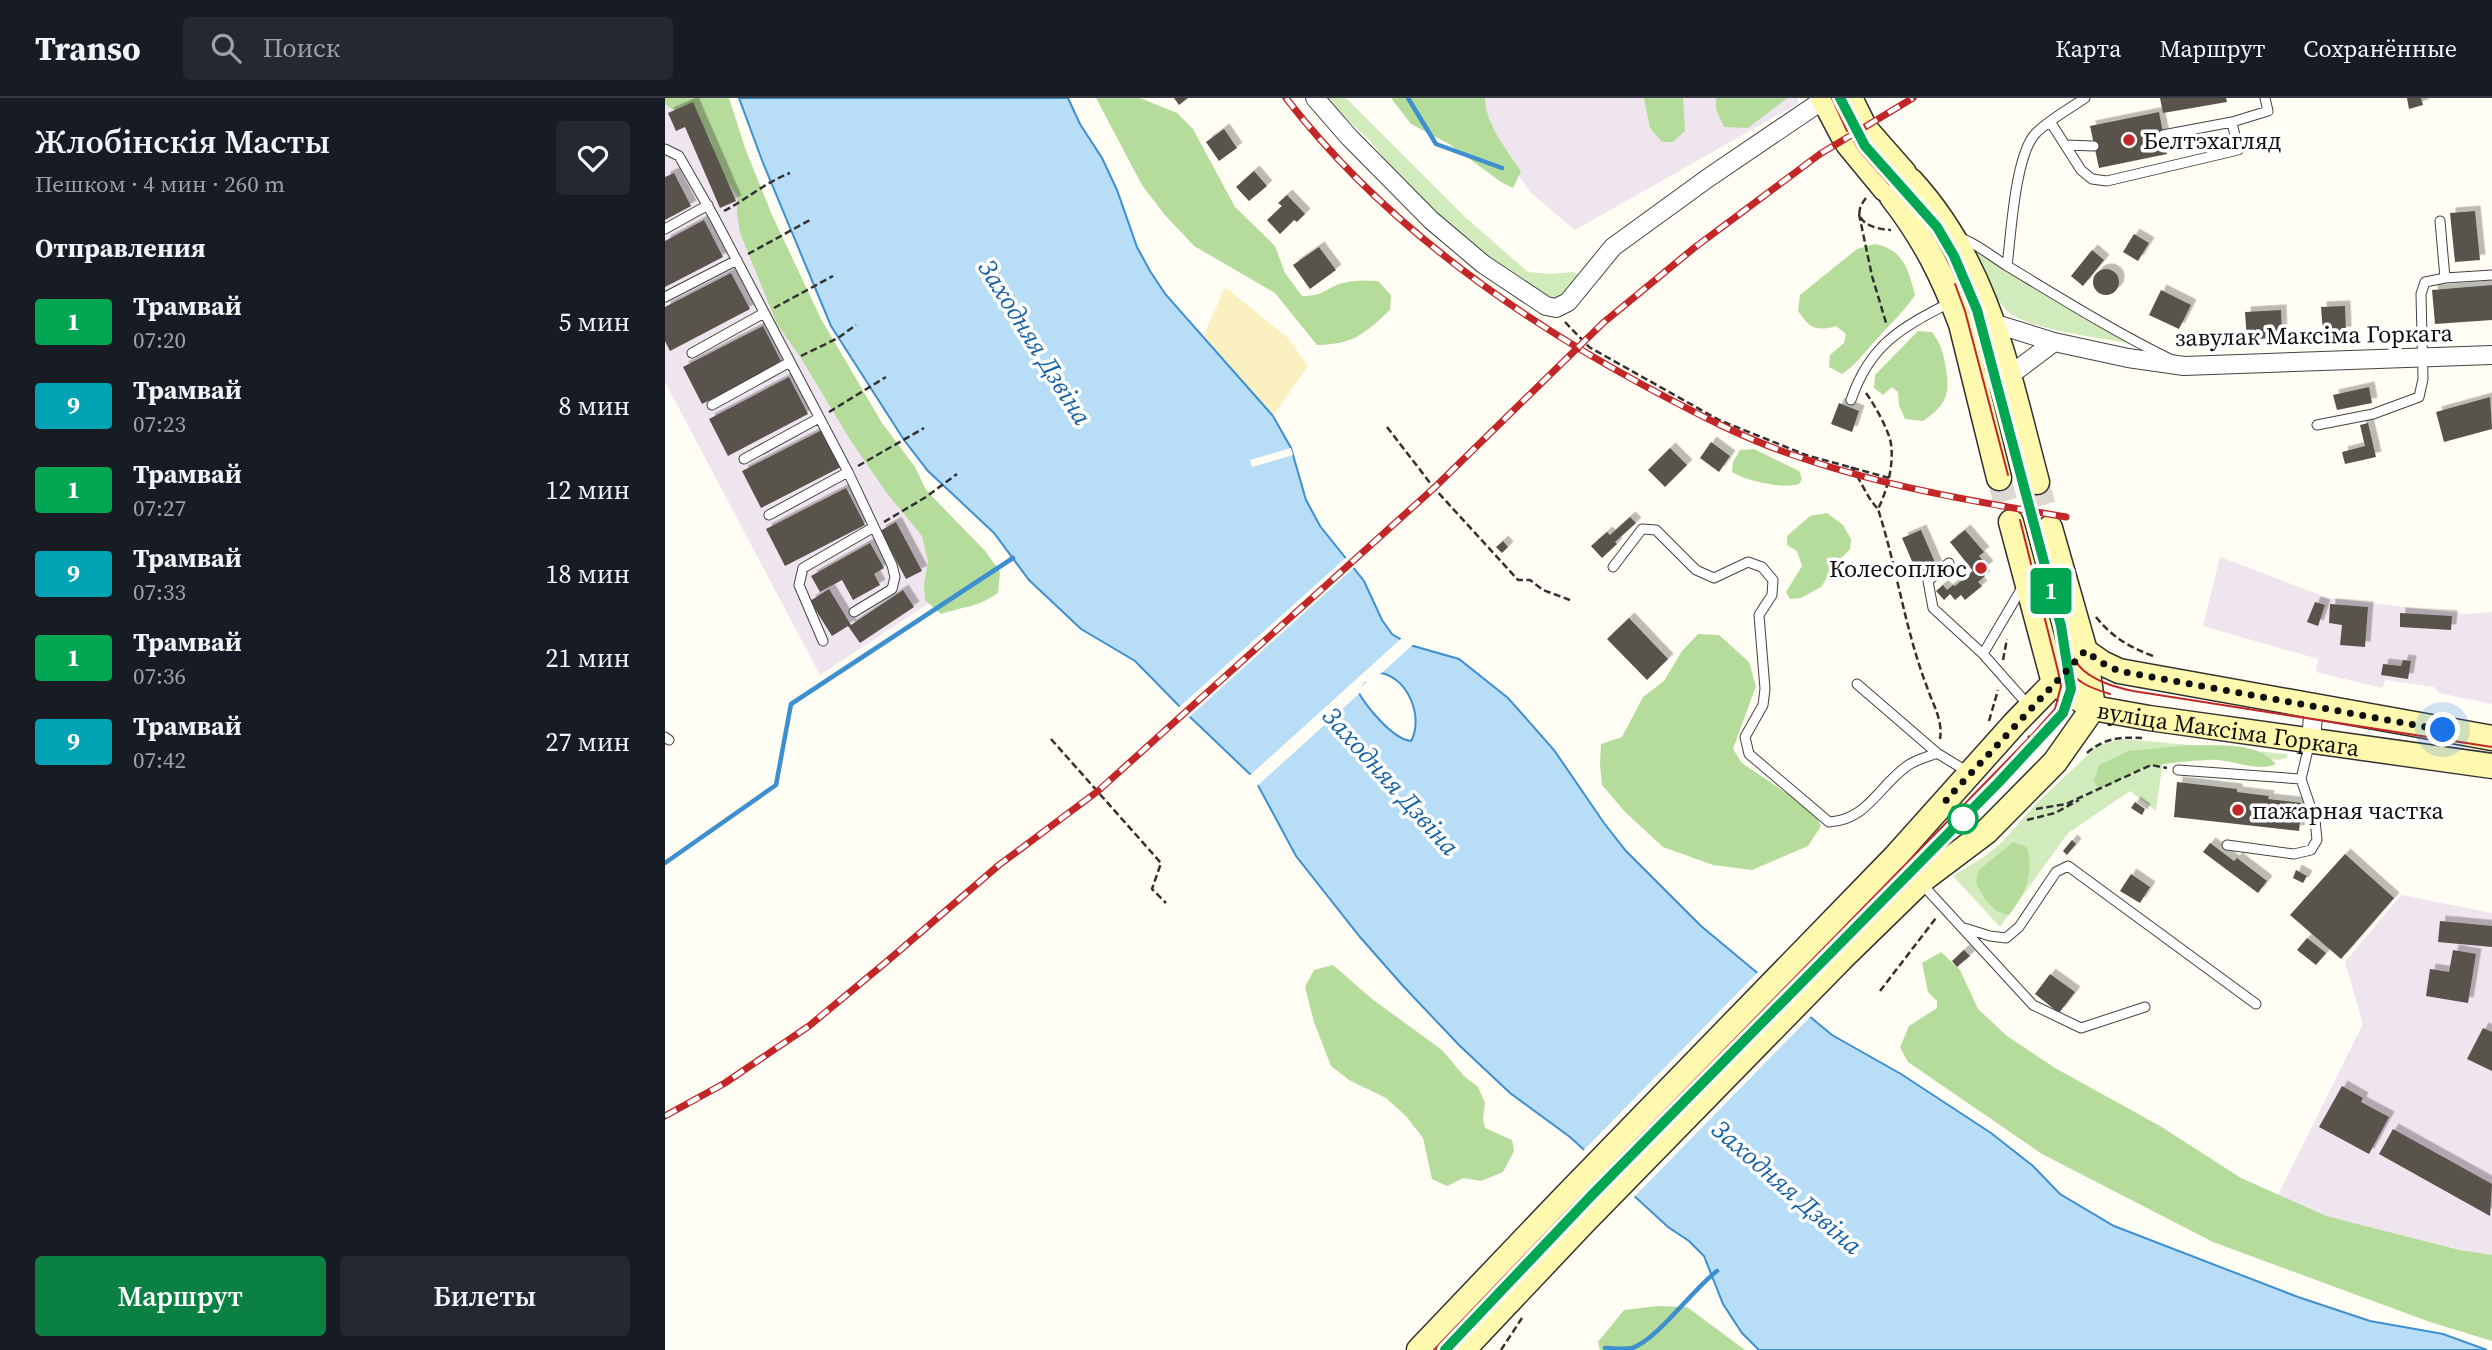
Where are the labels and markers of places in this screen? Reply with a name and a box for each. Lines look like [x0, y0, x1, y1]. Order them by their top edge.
place label: Белтэхагляд [2143, 124, 2281, 157]
marker: Белтэхагляд [2121, 132, 2137, 148]
place label: Колесоплюс [1829, 552, 1967, 585]
marker: Колесоплюс [1973, 560, 1989, 576]
place label: пажарная частка [2252, 794, 2444, 827]
marker: пажарная частка [2230, 802, 2246, 818]
unlabelled marker [1948, 804, 1978, 834]

